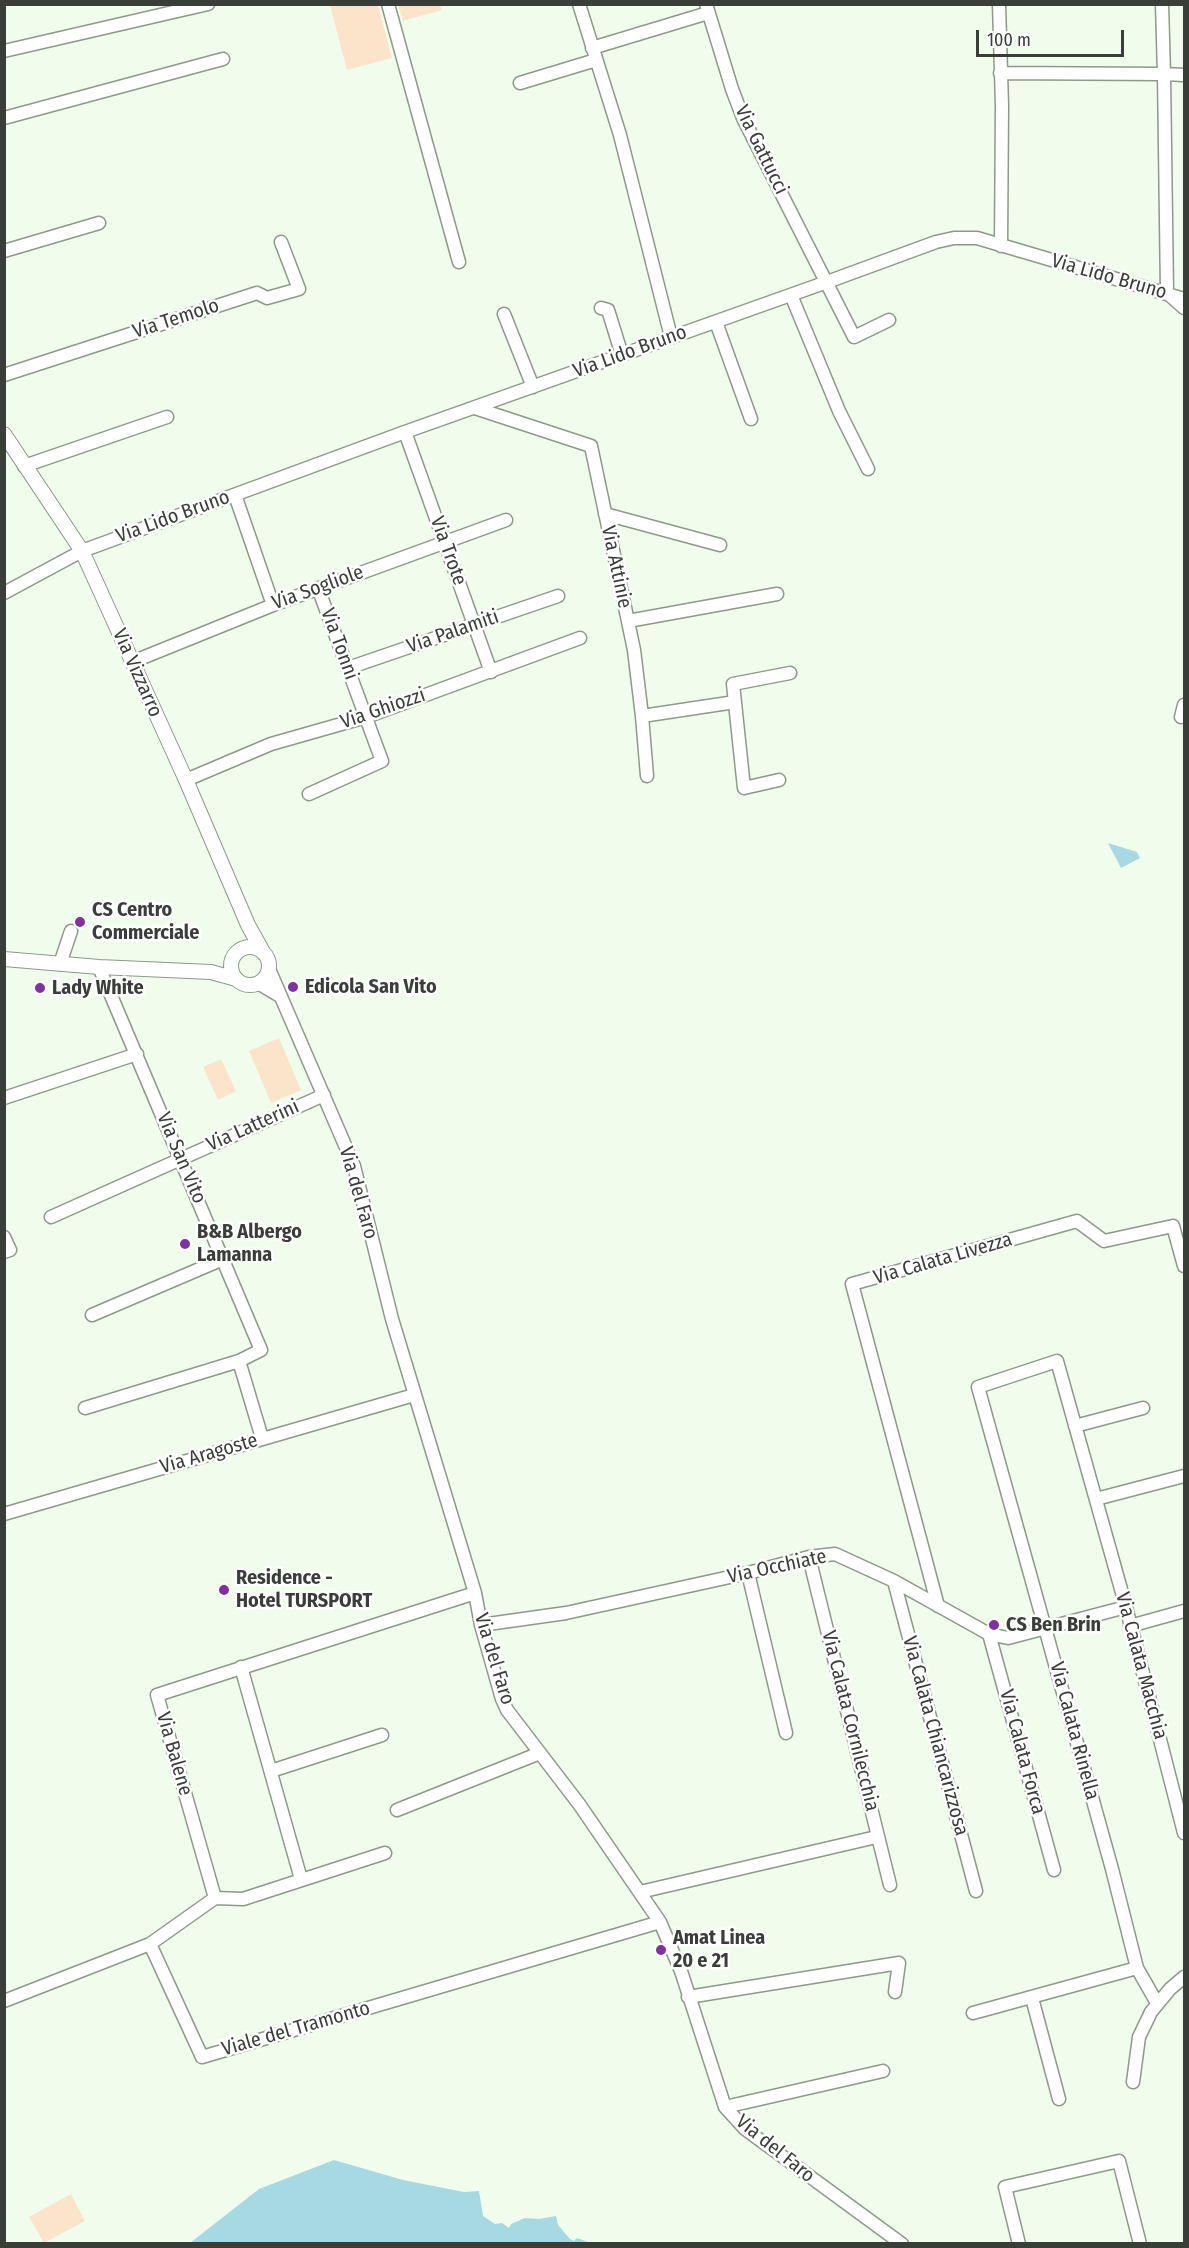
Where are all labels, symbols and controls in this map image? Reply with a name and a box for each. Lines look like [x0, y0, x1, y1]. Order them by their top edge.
scale bar [979, 18, 1128, 56]
text: 100 m [987, 29, 1031, 51]
street label: Via Gattucci [729, 101, 793, 199]
street label: Via Lido Bruno [1048, 249, 1170, 305]
street label: Via Temolo [130, 294, 222, 344]
street label: Via Lido Bruno [570, 320, 690, 384]
street label: Via Lido Bruno [113, 485, 233, 549]
street label: Via Trote [425, 513, 471, 589]
street label: Via Attinie [596, 524, 636, 610]
street label: Via Sogliole [269, 560, 367, 616]
street label: Via Tonni [315, 605, 363, 683]
street label: Via Palamiti [404, 605, 502, 659]
street label: Via Vizzarro [107, 625, 167, 721]
street label: Via Ghiozzi [337, 683, 429, 735]
place label: CS Centro Commerciale [92, 898, 199, 945]
marker: CS Centro Commerciale [73, 915, 87, 929]
place label: Edicola San Vito [305, 975, 437, 999]
place label: Lady White [52, 976, 144, 1000]
marker: Edicola San Vito [286, 980, 300, 994]
marker: Lady White [33, 981, 47, 995]
street label: Via Latterini [203, 1095, 303, 1157]
street label: Via San Vito [151, 1109, 211, 1207]
street label: Via del Faro [333, 1144, 383, 1242]
place label: B&B Albergo Lamanna [197, 1220, 302, 1267]
street label: Via Calata Livezza [871, 1228, 1015, 1290]
marker: B&B Albergo Lamanna [178, 1237, 192, 1251]
street label: Via Aragoste [157, 1429, 261, 1479]
street label: Via Occhiate [725, 1545, 829, 1589]
place label: Residence - Hotel TURSPORT [236, 1566, 372, 1613]
marker: Residence - Hotel TURSPORT [217, 1583, 231, 1597]
street label: Via Calata Macchia [1110, 1590, 1172, 1742]
street label: Via del Faro [469, 1610, 519, 1708]
place label: CS Ben Brin [1006, 1613, 1101, 1637]
marker: CS Ben Brin [987, 1618, 1001, 1632]
street label: Via Calata Cornilecchia [816, 1628, 884, 1814]
street label: Via Calata Chiancarizzosa [897, 1634, 973, 1838]
street label: Via Calata Rinella [1044, 1659, 1104, 1803]
street label: Via Calata Forca [994, 1687, 1050, 1817]
street label: Via Balene [151, 1709, 197, 1799]
place label: Amat Linea 20 e 21 [673, 1926, 765, 1973]
marker: Amat Linea 20 e 21 [654, 1943, 668, 1957]
street label: Viale del Tramonto [219, 1996, 373, 2062]
street label: Via del Faro [731, 2110, 819, 2188]

